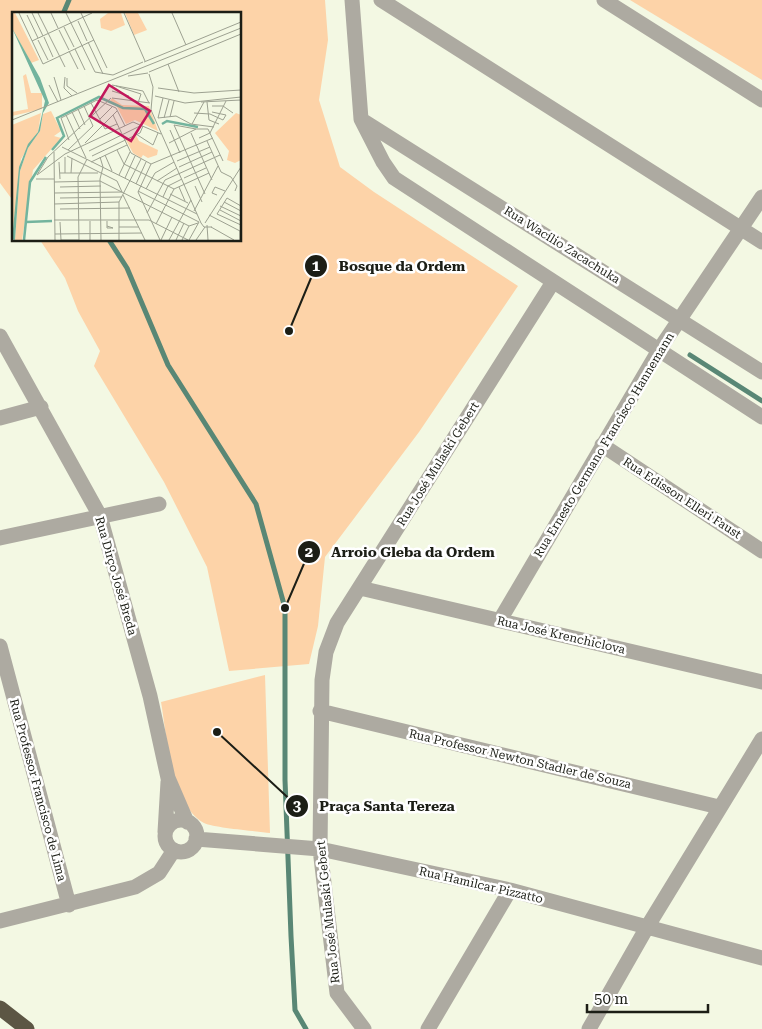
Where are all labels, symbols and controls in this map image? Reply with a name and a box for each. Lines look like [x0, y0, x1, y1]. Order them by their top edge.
inset map [12, 12, 241, 241]
street label: Rua Wacílio Zacachuka [501, 203, 623, 287]
callout: Bosque da Ordem [304, 251, 475, 280]
text: 1 [312, 257, 321, 275]
text: Bosque da Ordem [339, 258, 466, 274]
street label: Rua Ernesto Germano Francisco Hannemann [531, 330, 677, 560]
street label: Rua José Mulaski Gebert [394, 399, 482, 529]
street label: Rua Edisson Elleri Faust [620, 455, 744, 542]
street label: Rua Dirço José Breda [92, 515, 140, 638]
callout: Arroio Gleba da Ordem [296, 538, 505, 567]
text: 2 [305, 543, 313, 561]
text: Arroio Gleba da Ordem [331, 544, 495, 560]
street label: Rua José Krenchiclova [495, 613, 627, 657]
street label: Rua Professor Francisco de Lima [7, 697, 69, 883]
street label: Rua Professor Newton Stadler de Souza [408, 727, 633, 792]
callout: Praça Santa Tereza [284, 791, 464, 820]
text: 3 [293, 797, 302, 815]
text: Praça Santa Tereza [319, 798, 455, 814]
street label: Rua José Mulaski Gebert [313, 839, 342, 984]
street label: Rua Hamilcar Pizzatto [418, 864, 544, 906]
scale bar [587, 982, 708, 1014]
text: 50 m [594, 990, 629, 1008]

